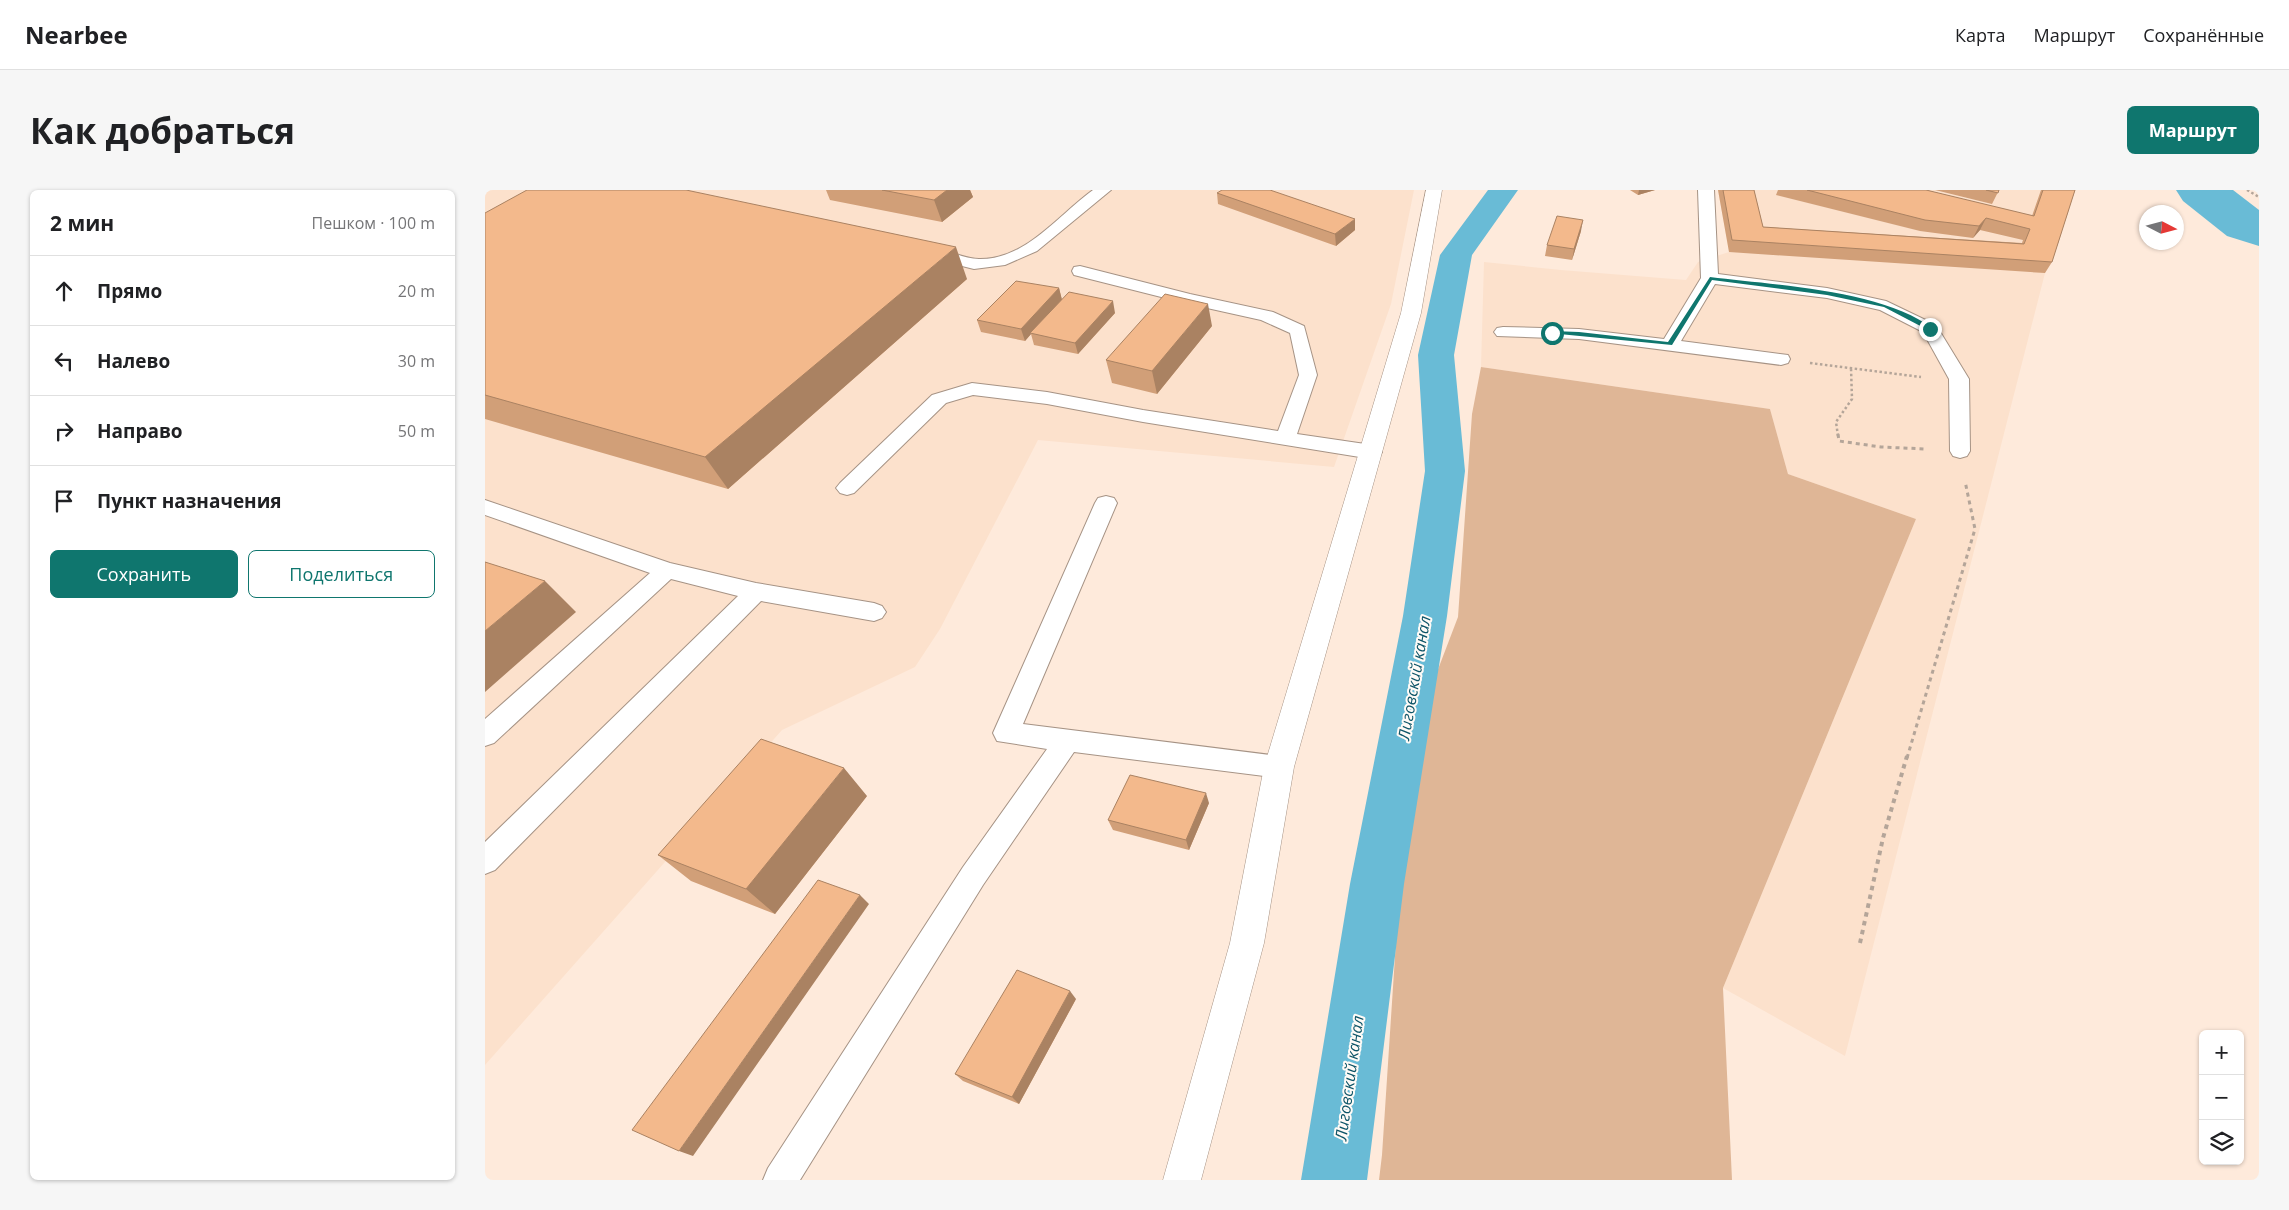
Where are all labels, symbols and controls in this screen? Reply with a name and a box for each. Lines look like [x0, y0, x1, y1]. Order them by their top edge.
text: Nearbee [25, 18, 128, 51]
text: Карта [1955, 23, 2005, 47]
text: Маршрут [2033, 23, 2115, 47]
text: Сохранённые [2143, 23, 2264, 47]
button: Маршрут [2127, 106, 2259, 154]
text: Как добраться [30, 107, 295, 154]
north arrow [2139, 205, 2184, 250]
text: 2 мин [50, 209, 114, 237]
text: Пешком · 100 m [312, 212, 435, 234]
icon: ahead [50, 277, 78, 305]
text: Прямо [97, 278, 162, 304]
text: 20 m [398, 280, 435, 302]
route end [1919, 318, 1942, 341]
route start [1541, 322, 1564, 345]
icon: left [50, 347, 78, 375]
text: Налево [97, 348, 170, 374]
text: 30 m [398, 350, 435, 372]
icon: right [50, 417, 78, 445]
text: Направо [97, 418, 183, 444]
text: 50 m [398, 420, 435, 442]
icon: arrive [50, 487, 78, 515]
text: Пункт назначения [97, 488, 282, 514]
button: Сохранить [50, 550, 238, 598]
button: Поделиться [248, 550, 435, 598]
water label: Лиговский канал [1392, 614, 1436, 743]
water label: Лиговский канал [1329, 1014, 1369, 1143]
map controls [2199, 1030, 2244, 1165]
button: + [2199, 1030, 2244, 1075]
button: − [2199, 1075, 2244, 1120]
button: layers [2199, 1120, 2244, 1165]

